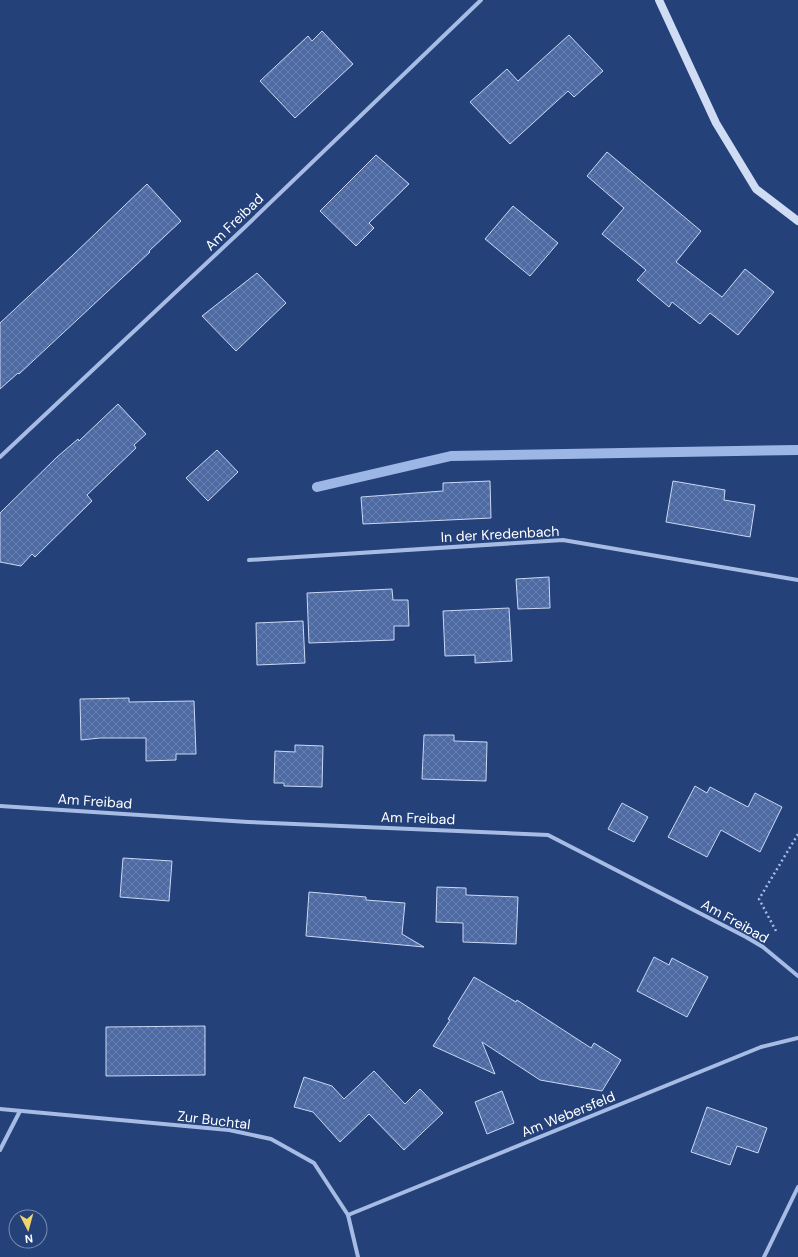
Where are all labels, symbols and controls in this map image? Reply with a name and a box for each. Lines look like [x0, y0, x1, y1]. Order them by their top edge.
street label: Am Freibad [201, 190, 267, 254]
street label: In der Kredenbach [440, 522, 560, 546]
street label: Am Freibad [57, 789, 133, 813]
street label: Am Freibad [381, 808, 455, 828]
street label: Am Freibad [698, 895, 772, 947]
street label: Am Webersfeld [518, 1087, 618, 1141]
street label: Zur Buchtal [177, 1107, 251, 1133]
north arrow [8, 1209, 48, 1249]
text: N [24, 1232, 34, 1246]

